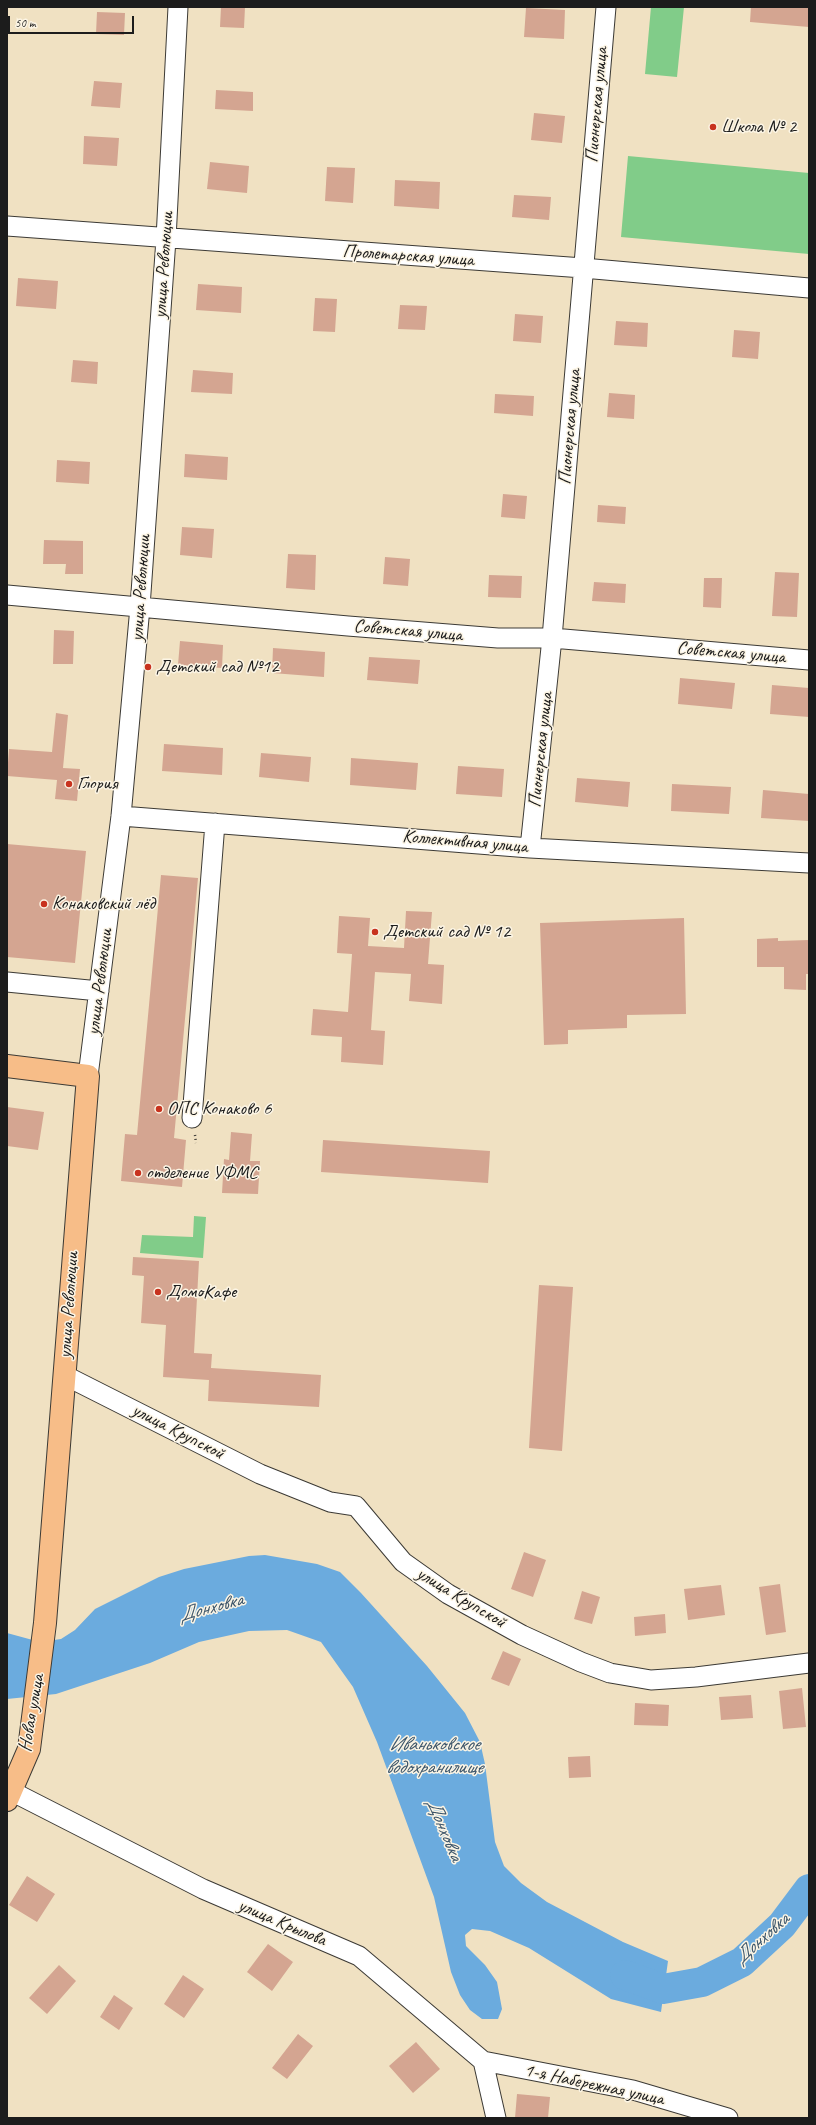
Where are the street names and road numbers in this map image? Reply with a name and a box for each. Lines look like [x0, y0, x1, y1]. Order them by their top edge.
street label: Пионерская улица [581, 46, 613, 164]
street label: улица Революции [149, 211, 179, 319]
street label: Пролетарская улица [342, 240, 474, 272]
street label: Пионерская улица [554, 368, 586, 486]
street label: улица Революции [126, 534, 156, 642]
street label: Советская улица [353, 615, 463, 647]
street label: Советская улица [676, 637, 786, 669]
street label: Пионерская улица [524, 691, 558, 809]
street label: Коллективная улица [402, 825, 528, 859]
street label: улица Революции [82, 928, 118, 1036]
street label: улица Революции [54, 1251, 84, 1359]
street label: улица Крупской [128, 1399, 228, 1465]
street label: улица Крупской [412, 1562, 510, 1634]
street label: Новая улица [14, 1672, 50, 1754]
street label: улица Крылова [234, 1894, 330, 1952]
street label: 1-я Набережная улица [522, 2059, 666, 2111]

